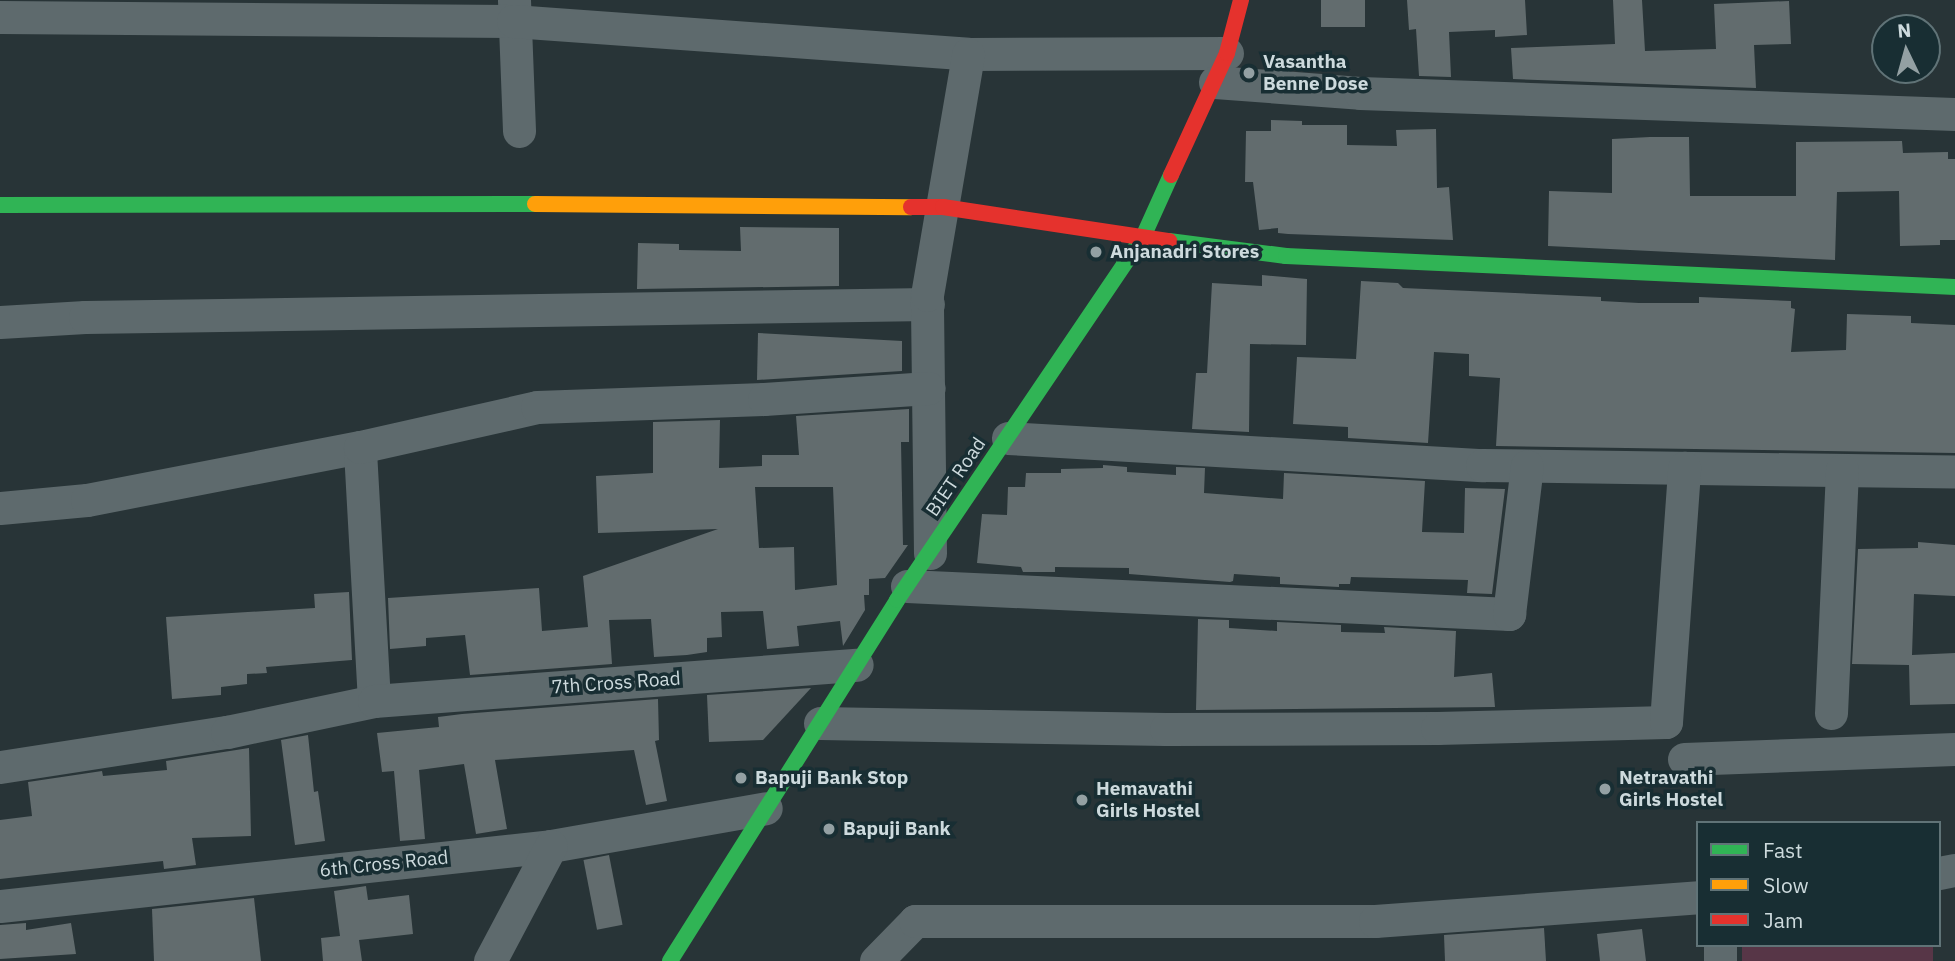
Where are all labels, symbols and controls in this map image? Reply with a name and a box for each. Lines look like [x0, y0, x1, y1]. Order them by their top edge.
north arrow [1871, 14, 1941, 84]
text: N [1896, 18, 1912, 43]
place label: Vasantha Benne Dose [1263, 51, 1368, 95]
marker: Vasantha Benne Dose [1241, 65, 1257, 81]
place label: Anjanadri Stores [1110, 241, 1259, 263]
marker: Anjanadri Stores [1088, 244, 1104, 260]
street label: BIET Road [921, 433, 991, 521]
street label: 7th Cross Road [551, 667, 681, 699]
place label: Bapuji Bank Stop [755, 767, 908, 789]
place label: Netravathi Girls Hostel [1619, 767, 1723, 811]
marker: Bapuji Bank Stop [733, 770, 749, 786]
place label: Hemavathi Girls Hostel [1096, 778, 1200, 822]
marker: Netravathi Girls Hostel [1597, 781, 1613, 797]
marker: Hemavathi Girls Hostel [1074, 792, 1090, 808]
place label: Bapuji Bank [843, 818, 950, 840]
marker: Bapuji Bank [821, 821, 837, 837]
legend [1696, 821, 1941, 947]
text: Fast [1763, 836, 1803, 864]
street label: 6th Cross Road [319, 846, 449, 882]
text: Slow [1763, 871, 1809, 899]
text: Jam [1763, 906, 1803, 934]

